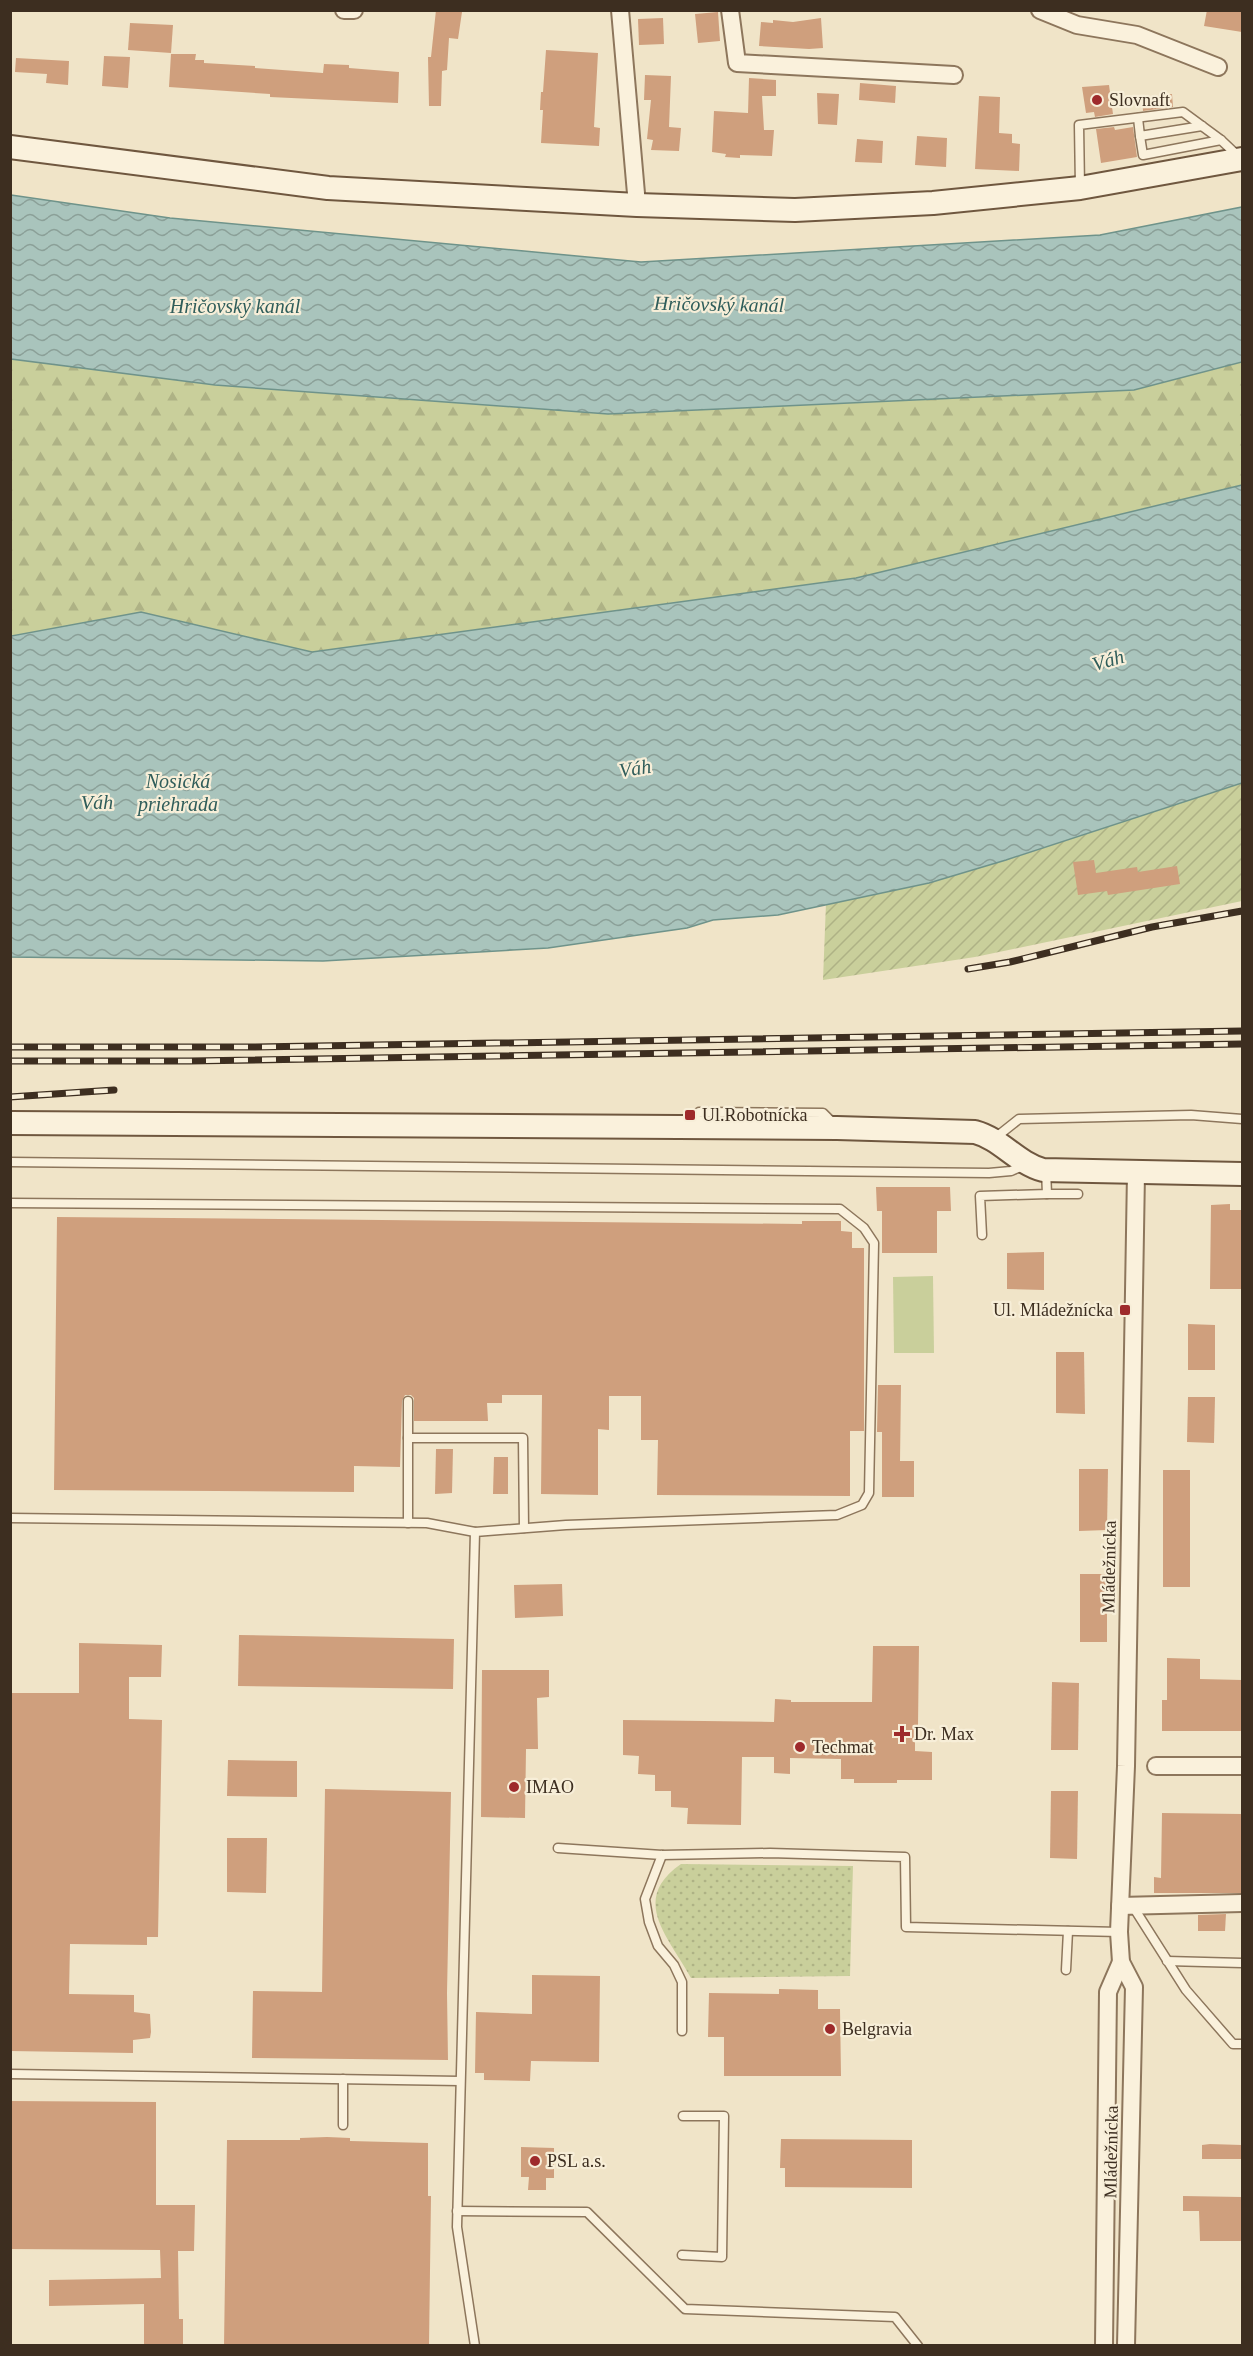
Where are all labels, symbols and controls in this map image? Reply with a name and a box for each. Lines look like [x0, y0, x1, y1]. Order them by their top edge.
place label: Slovnaft [1109, 90, 1170, 110]
marker: Slovnaft [1090, 93, 1104, 107]
water label: Hričovský kanál [653, 292, 785, 317]
water label: Hričovský kanál [169, 295, 301, 318]
water label: Váh [1089, 645, 1127, 675]
water label: Váh [618, 755, 652, 781]
water label: Nosická priehrada [136, 770, 218, 816]
water label: Váh [81, 791, 113, 813]
place label: Ul.Robotnícka [702, 1105, 808, 1125]
marker: Ul.Robotnícka [683, 1108, 697, 1122]
place label: Ul. Mládežnícka [993, 1300, 1113, 1320]
marker: Ul. Mládežnícka [1118, 1303, 1132, 1317]
street label: Mládežnícka [1098, 1520, 1120, 1614]
place label: Dr. Max [914, 1724, 974, 1744]
marker: Dr. Max [895, 1727, 909, 1741]
place label: Techmat [812, 1737, 874, 1757]
marker: Techmat [793, 1740, 807, 1754]
place label: IMAO [526, 1777, 574, 1797]
marker: IMAO [507, 1780, 521, 1794]
place label: Belgravia [842, 2019, 912, 2039]
marker: Belgravia [823, 2022, 837, 2036]
street label: Mládežnícka [1100, 2105, 1122, 2199]
place label: PSL a.s. [547, 2151, 606, 2171]
marker: PSL a.s. [528, 2154, 542, 2168]

